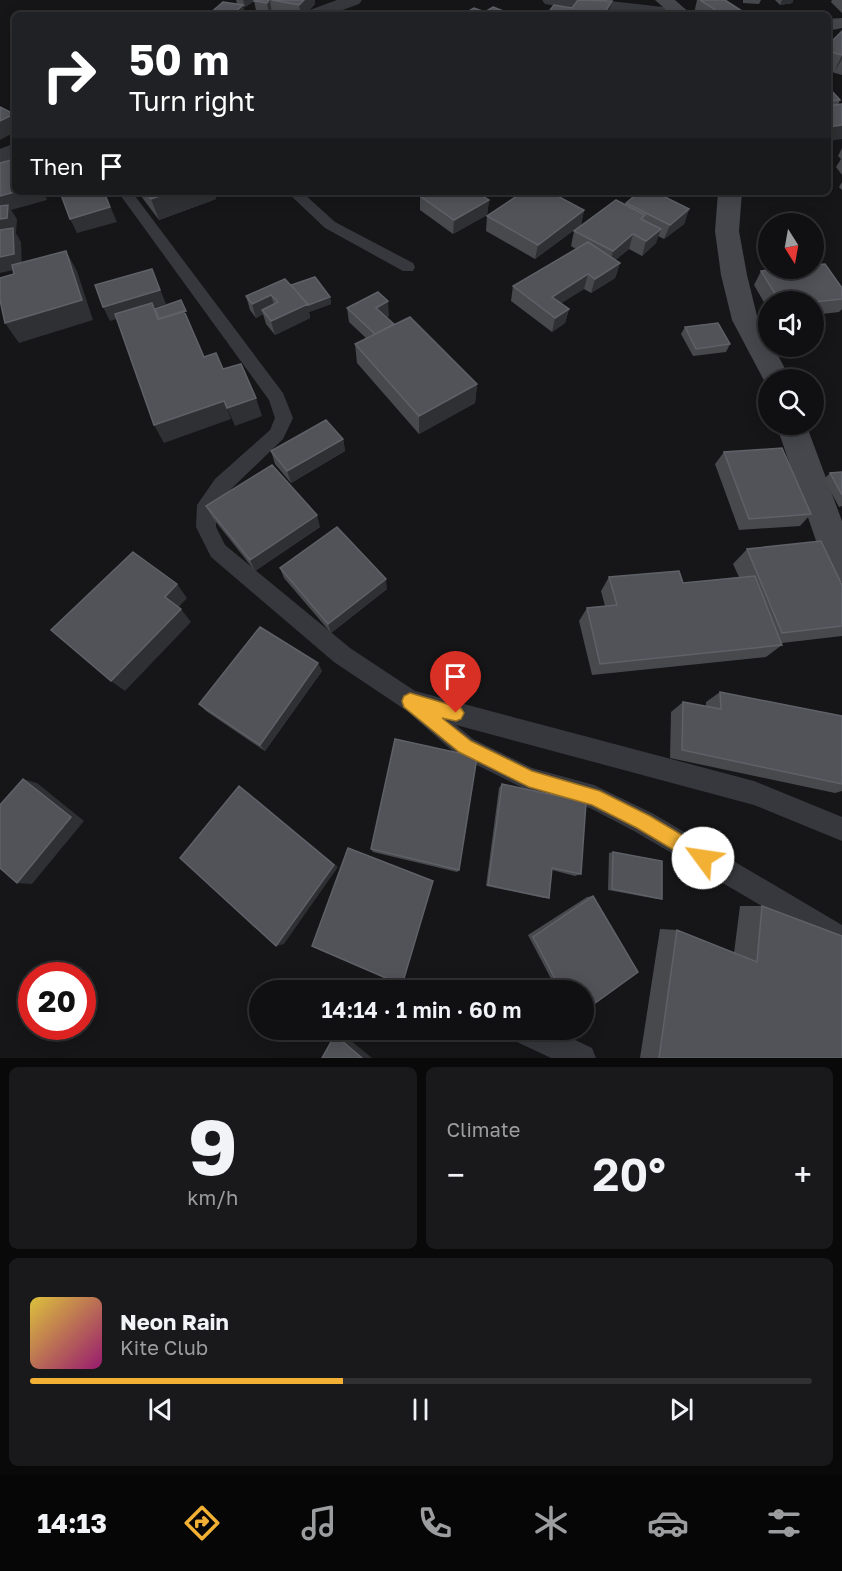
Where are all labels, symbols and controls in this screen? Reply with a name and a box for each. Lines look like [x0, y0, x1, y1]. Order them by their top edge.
text: 50 m [129, 34, 229, 84]
icon: right [30, 36, 108, 114]
text: Turn right [129, 85, 255, 117]
icon: arrive [95, 150, 128, 183]
text: Then [30, 153, 83, 180]
north arrow [758, 213, 824, 279]
map controls [758, 213, 824, 435]
button: sound [758, 291, 824, 357]
button: search [758, 369, 824, 435]
pin [430, 651, 481, 713]
icon: arrive [439, 660, 472, 693]
position arrow [671, 826, 735, 890]
speed limit sign: 20 [18, 962, 96, 1040]
text: 14:14 · 1 min · 60 m [322, 996, 521, 1023]
text: 9 [188, 1099, 238, 1192]
text: Climate [447, 1117, 520, 1141]
text: 20° [593, 1147, 666, 1201]
text: − [447, 1155, 465, 1194]
text: + [794, 1155, 812, 1194]
text: km/h [187, 1185, 238, 1209]
text: Neon Rain [120, 1308, 229, 1335]
text: Kite Club [120, 1335, 208, 1359]
icon: previous [144, 1393, 177, 1426]
icon: pause [404, 1393, 437, 1426]
icon: next [665, 1393, 698, 1426]
icon: directions [181, 1502, 223, 1544]
icon: music [298, 1502, 340, 1544]
icon: phone [414, 1502, 456, 1544]
icon: climate [530, 1502, 572, 1544]
icon: car [647, 1502, 689, 1544]
icon: filters [763, 1502, 805, 1544]
text: 14:13 [37, 1507, 107, 1539]

